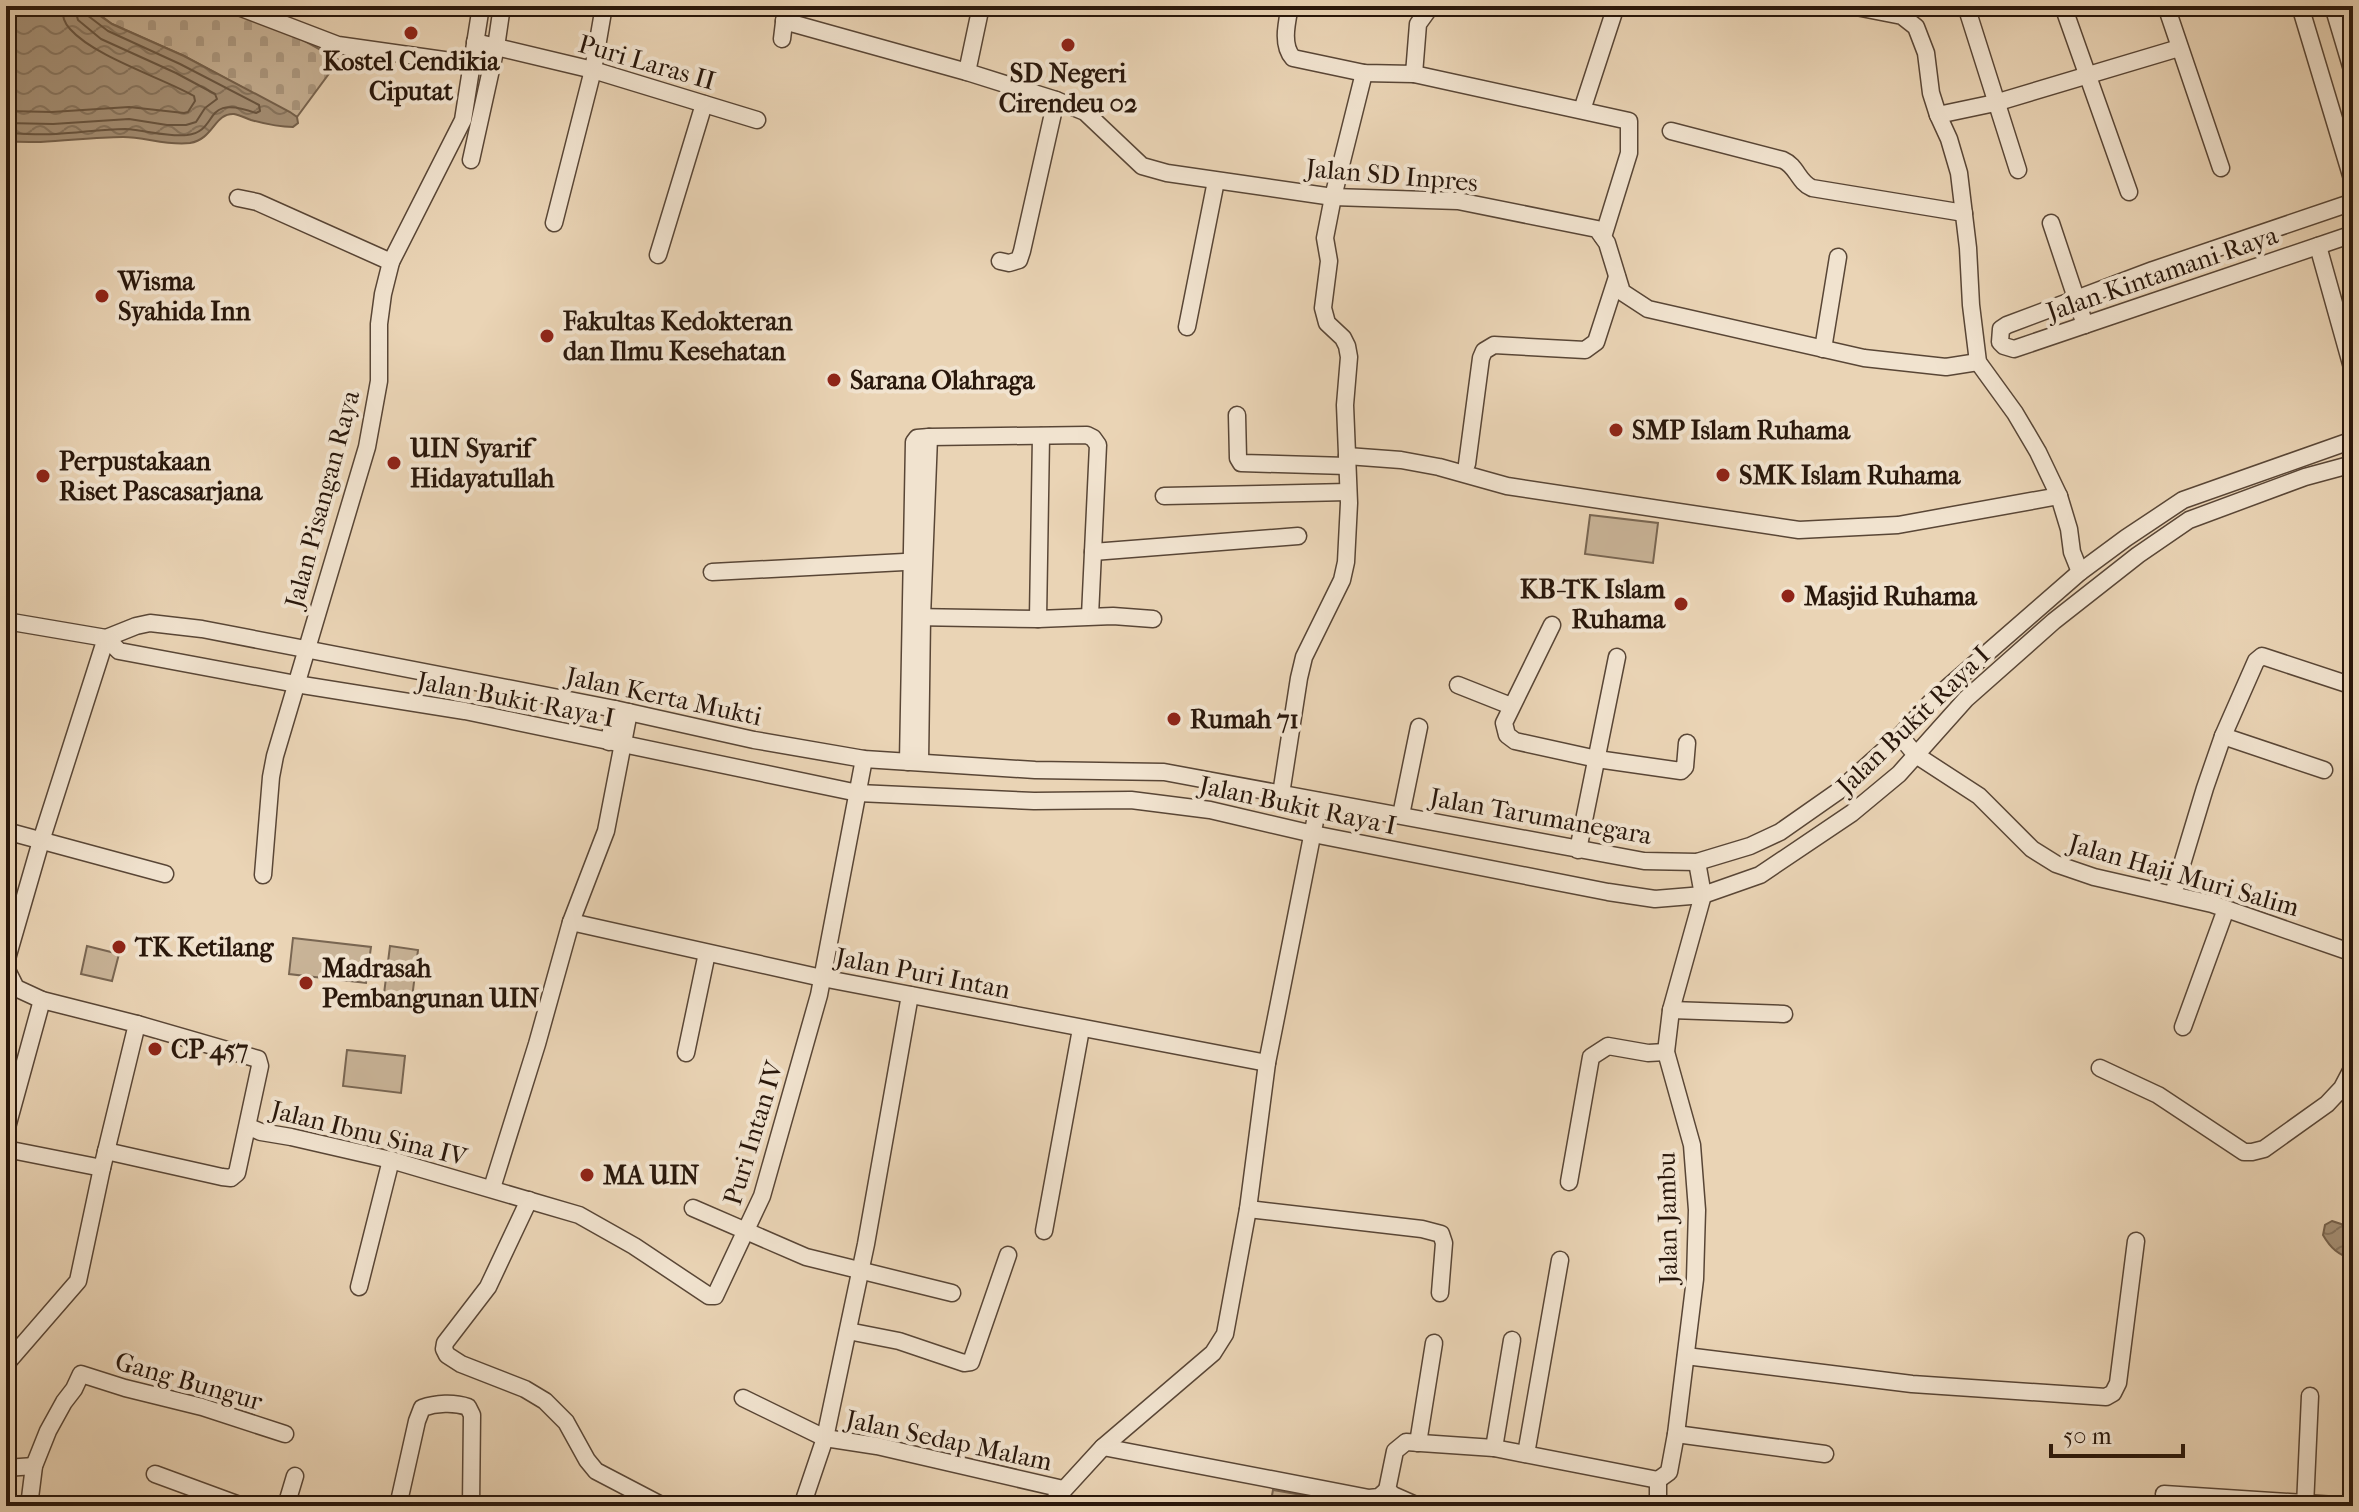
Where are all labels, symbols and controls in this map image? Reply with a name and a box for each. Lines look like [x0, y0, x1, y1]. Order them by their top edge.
marker: Kostel Cendikia Ciputat [402, 24, 420, 42]
street label: Puri Laras II [575, 28, 719, 97]
marker: SD Negeri Cirendeu 02 [1059, 36, 1077, 54]
place label: Kostel Cendikia Ciputat [323, 46, 500, 107]
place label: SD Negeri Cirendeu 02 [999, 58, 1137, 119]
street label: Jalan SD Inpres [1303, 152, 1479, 198]
street label: Jalan Kintamani Raya [2041, 219, 2283, 328]
place label: Wisma Syahida Inn [117, 266, 252, 327]
marker: Wisma Syahida Inn [93, 287, 111, 305]
place label: Fakultas Kedokteran dan Ilmu Kesehatan [562, 306, 794, 367]
marker: Fakultas Kedokteran dan Ilmu Kesehatan [538, 327, 556, 345]
place label: Sarana Olahraga [850, 365, 1036, 396]
marker: Sarana Olahraga [825, 371, 843, 389]
street label: Jalan Pisangan Raya [278, 386, 367, 613]
place label: SMP Islam Ruhama [1632, 415, 1851, 446]
marker: SMP Islam Ruhama [1607, 421, 1625, 439]
place label: UIN Syarif Hidayatullah [409, 433, 555, 494]
place label: Perpustakaan Riset Pascasarjana [59, 446, 263, 507]
marker: UIN Syarif Hidayatullah [385, 454, 403, 472]
place label: SMK Islam Ruhama [1739, 460, 1961, 491]
marker: SMK Islam Ruhama [1714, 466, 1732, 484]
marker: Perpustakaan Riset Pascasarjana [34, 467, 52, 485]
place label: KB-TK Islam Ruhama [1520, 574, 1666, 635]
place label: Masjid Ruhama [1804, 581, 1978, 612]
marker: Masjid Ruhama [1779, 587, 1797, 605]
marker: KB-TK Islam Ruhama [1672, 595, 1690, 613]
street label: Jalan Bukit Raya I [1829, 640, 1996, 803]
street label: Jalan Kerta Mukti [561, 660, 765, 732]
street label: Jalan Bukit Raya I [412, 665, 617, 734]
place label: Rumah 71 [1190, 704, 1299, 735]
marker: Rumah 71 [1165, 710, 1183, 728]
street label: Jalan Bukit Raya I [1195, 769, 1399, 842]
street label: Jalan Tarumanegara [1426, 781, 1655, 851]
street label: Jalan Haji Muri Salim [2063, 827, 2303, 923]
place label: TK Ketilang [134, 932, 275, 963]
marker: TK Ketilang [110, 938, 128, 956]
street label: Jalan Puri Intan [831, 941, 1013, 1006]
place label: Madrasah Pembangunan UIN [322, 953, 539, 1014]
marker: Madrasah Pembangunan UIN [297, 974, 315, 992]
place label: CP 457 [171, 1034, 249, 1066]
marker: CP 457 [146, 1040, 164, 1058]
street label: Puri Intan IV [717, 1056, 790, 1209]
street label: Jalan Ibnu Sina IV [266, 1094, 471, 1173]
street label: Jalan Jambu [1651, 1151, 1684, 1286]
place label: MA UIN [603, 1160, 700, 1191]
marker: MA UIN [578, 1166, 596, 1184]
street label: Gang Bungur [112, 1346, 266, 1417]
street label: Jalan Sedap Malam [841, 1403, 1055, 1478]
scale bar [2051, 1408, 2183, 1458]
text: 50 m [2063, 1422, 2112, 1450]

